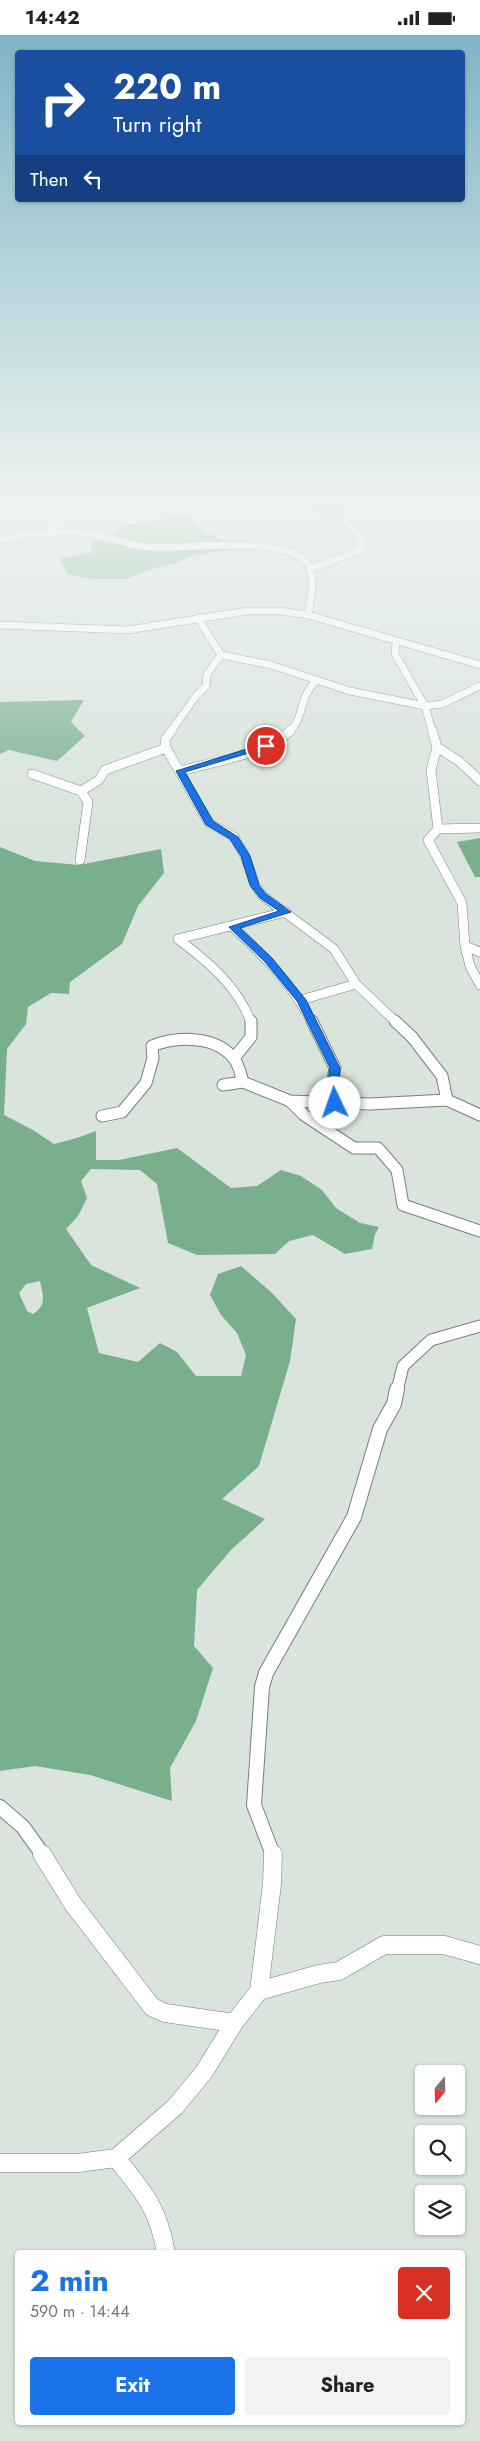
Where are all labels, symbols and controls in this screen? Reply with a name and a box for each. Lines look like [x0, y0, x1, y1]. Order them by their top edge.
text: 14:42 [25, 4, 80, 31]
text: 220 m [113, 62, 221, 112]
icon: right [30, 70, 95, 135]
text: Turn right [113, 108, 201, 140]
icon: left [79, 165, 107, 193]
text: Then [30, 166, 69, 193]
pin [245, 725, 287, 767]
icon: arrive [252, 732, 280, 760]
position arrow [308, 1076, 360, 1128]
north arrow [415, 2065, 465, 2115]
map controls [415, 2065, 465, 2235]
button: search [415, 2125, 465, 2175]
button: layers [415, 2185, 465, 2235]
text: 2 min [30, 2259, 109, 2302]
button: close [398, 2267, 450, 2319]
text: 590 m · 14:44 [30, 2300, 130, 2323]
button: Exit [30, 2357, 235, 2415]
button: Share [245, 2357, 450, 2415]

